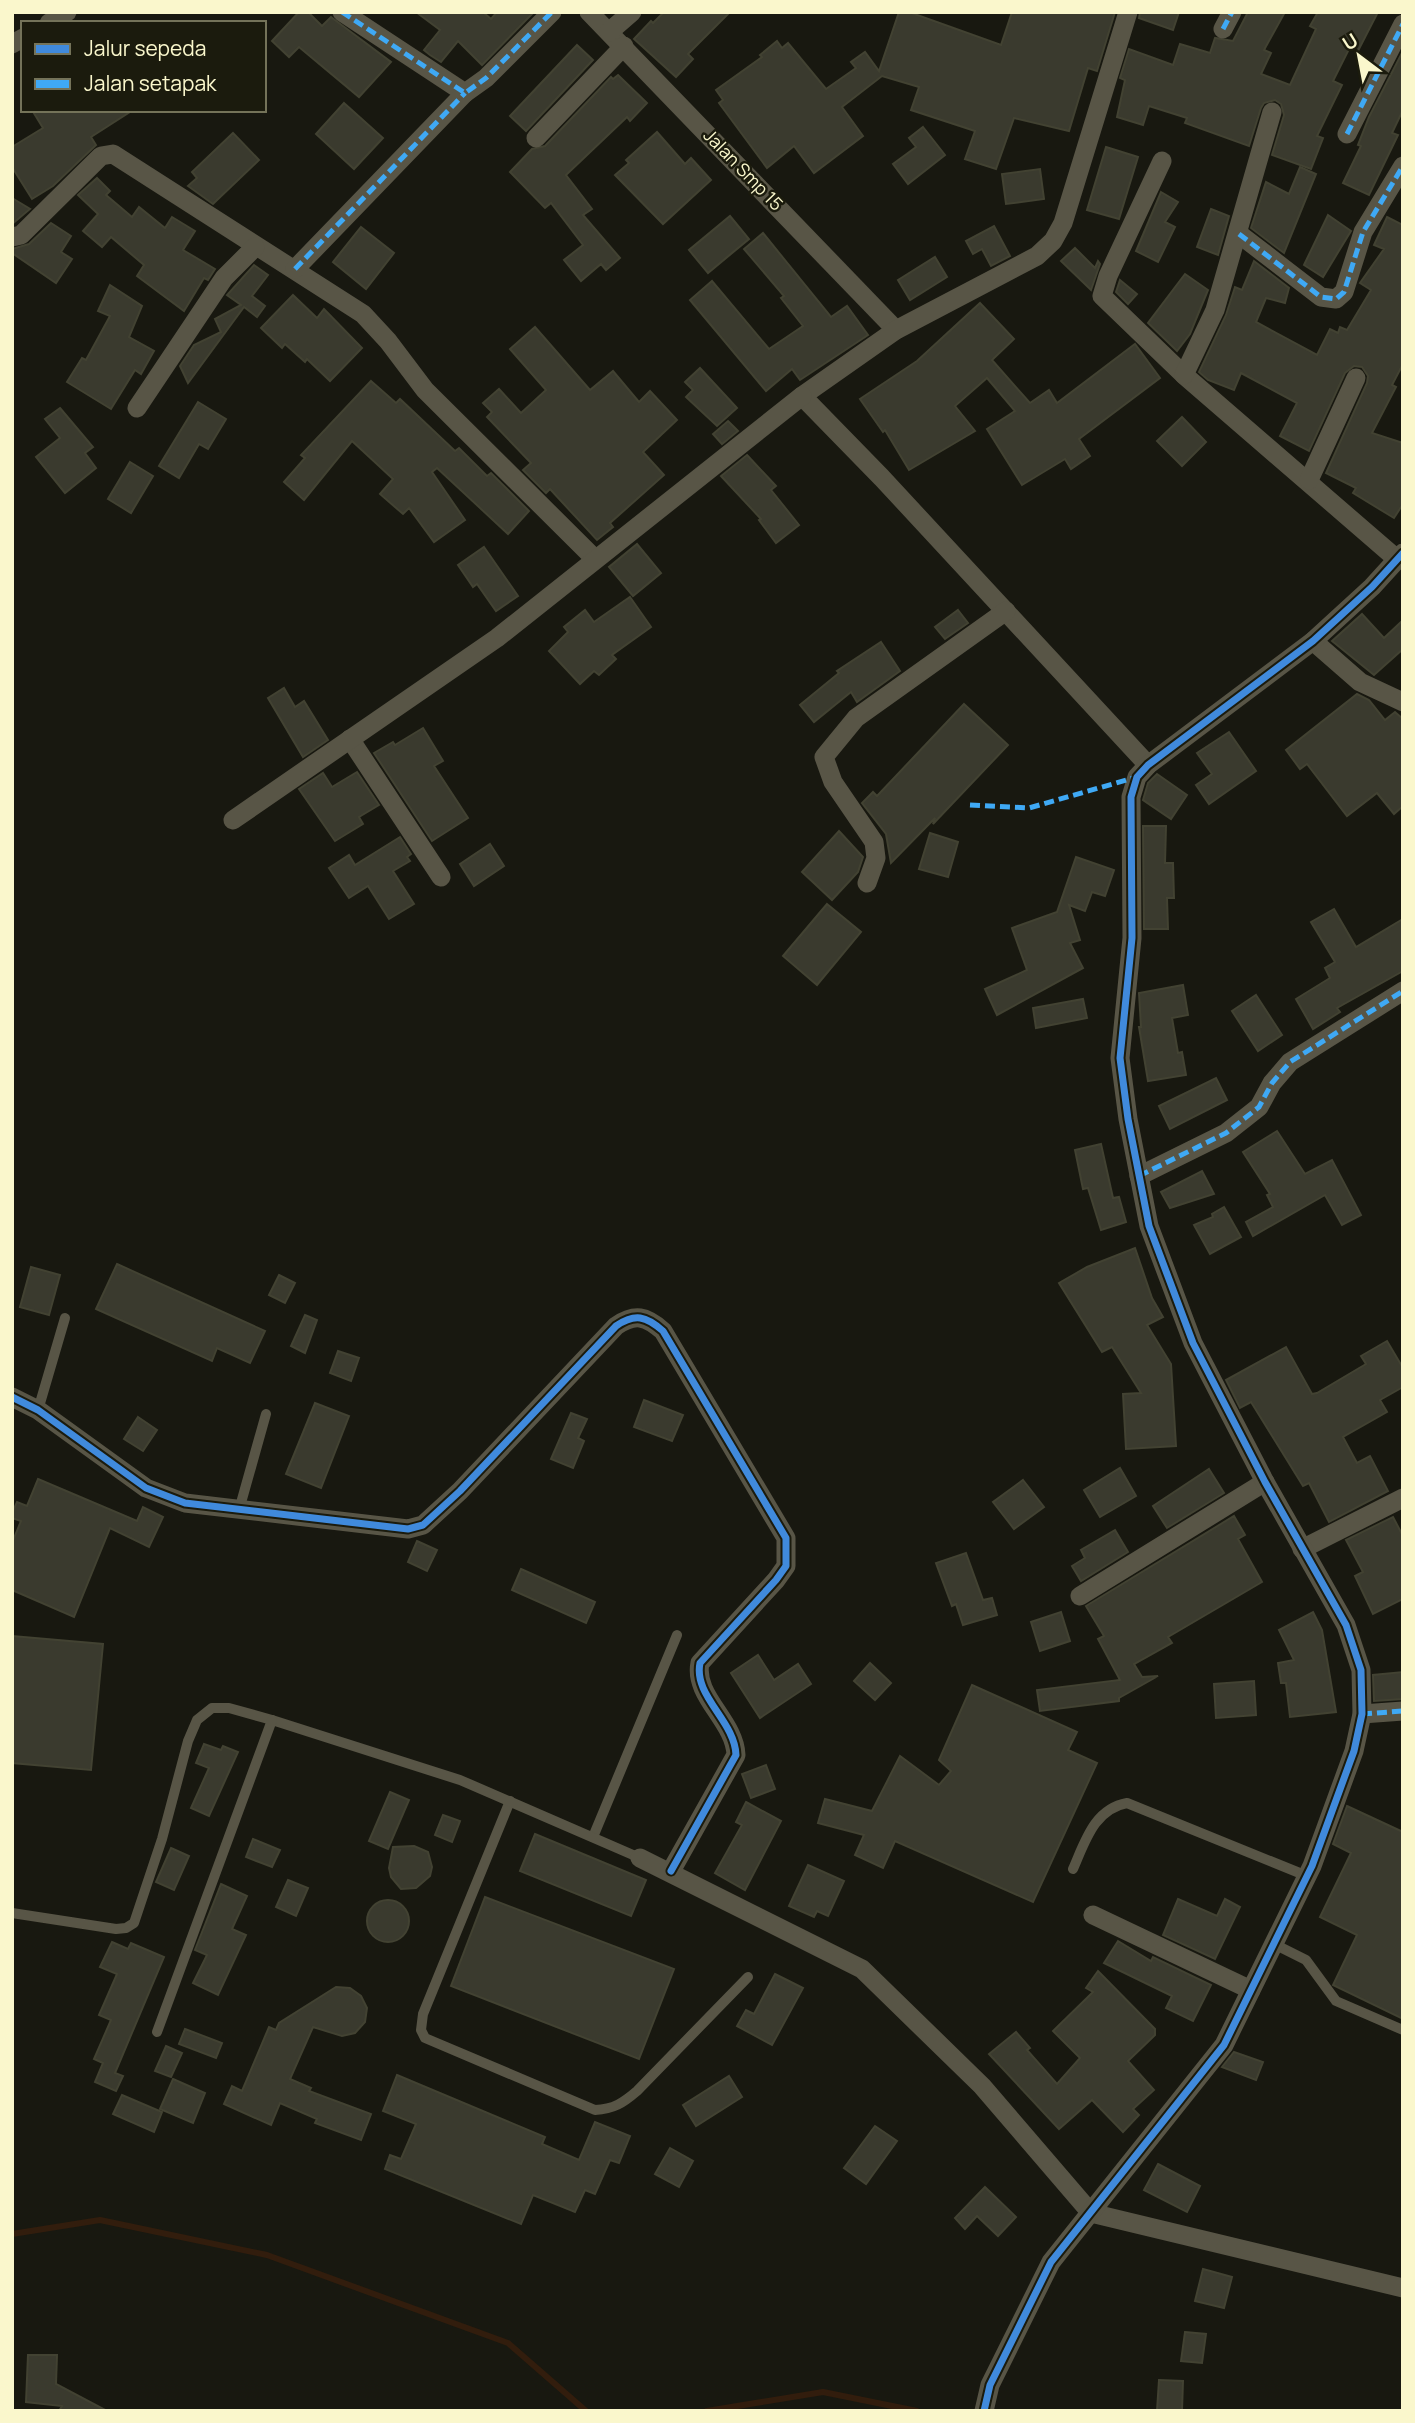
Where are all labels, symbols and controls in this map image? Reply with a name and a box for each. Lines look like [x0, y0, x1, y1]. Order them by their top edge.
legend [21, 21, 266, 112]
north arrow [1324, 21, 1394, 91]
text: U [1337, 27, 1363, 56]
text: Jalur sepeda [84, 34, 206, 62]
text: Jalan setapak [84, 69, 217, 97]
street label: Jalan Smp 15 [699, 123, 789, 215]

